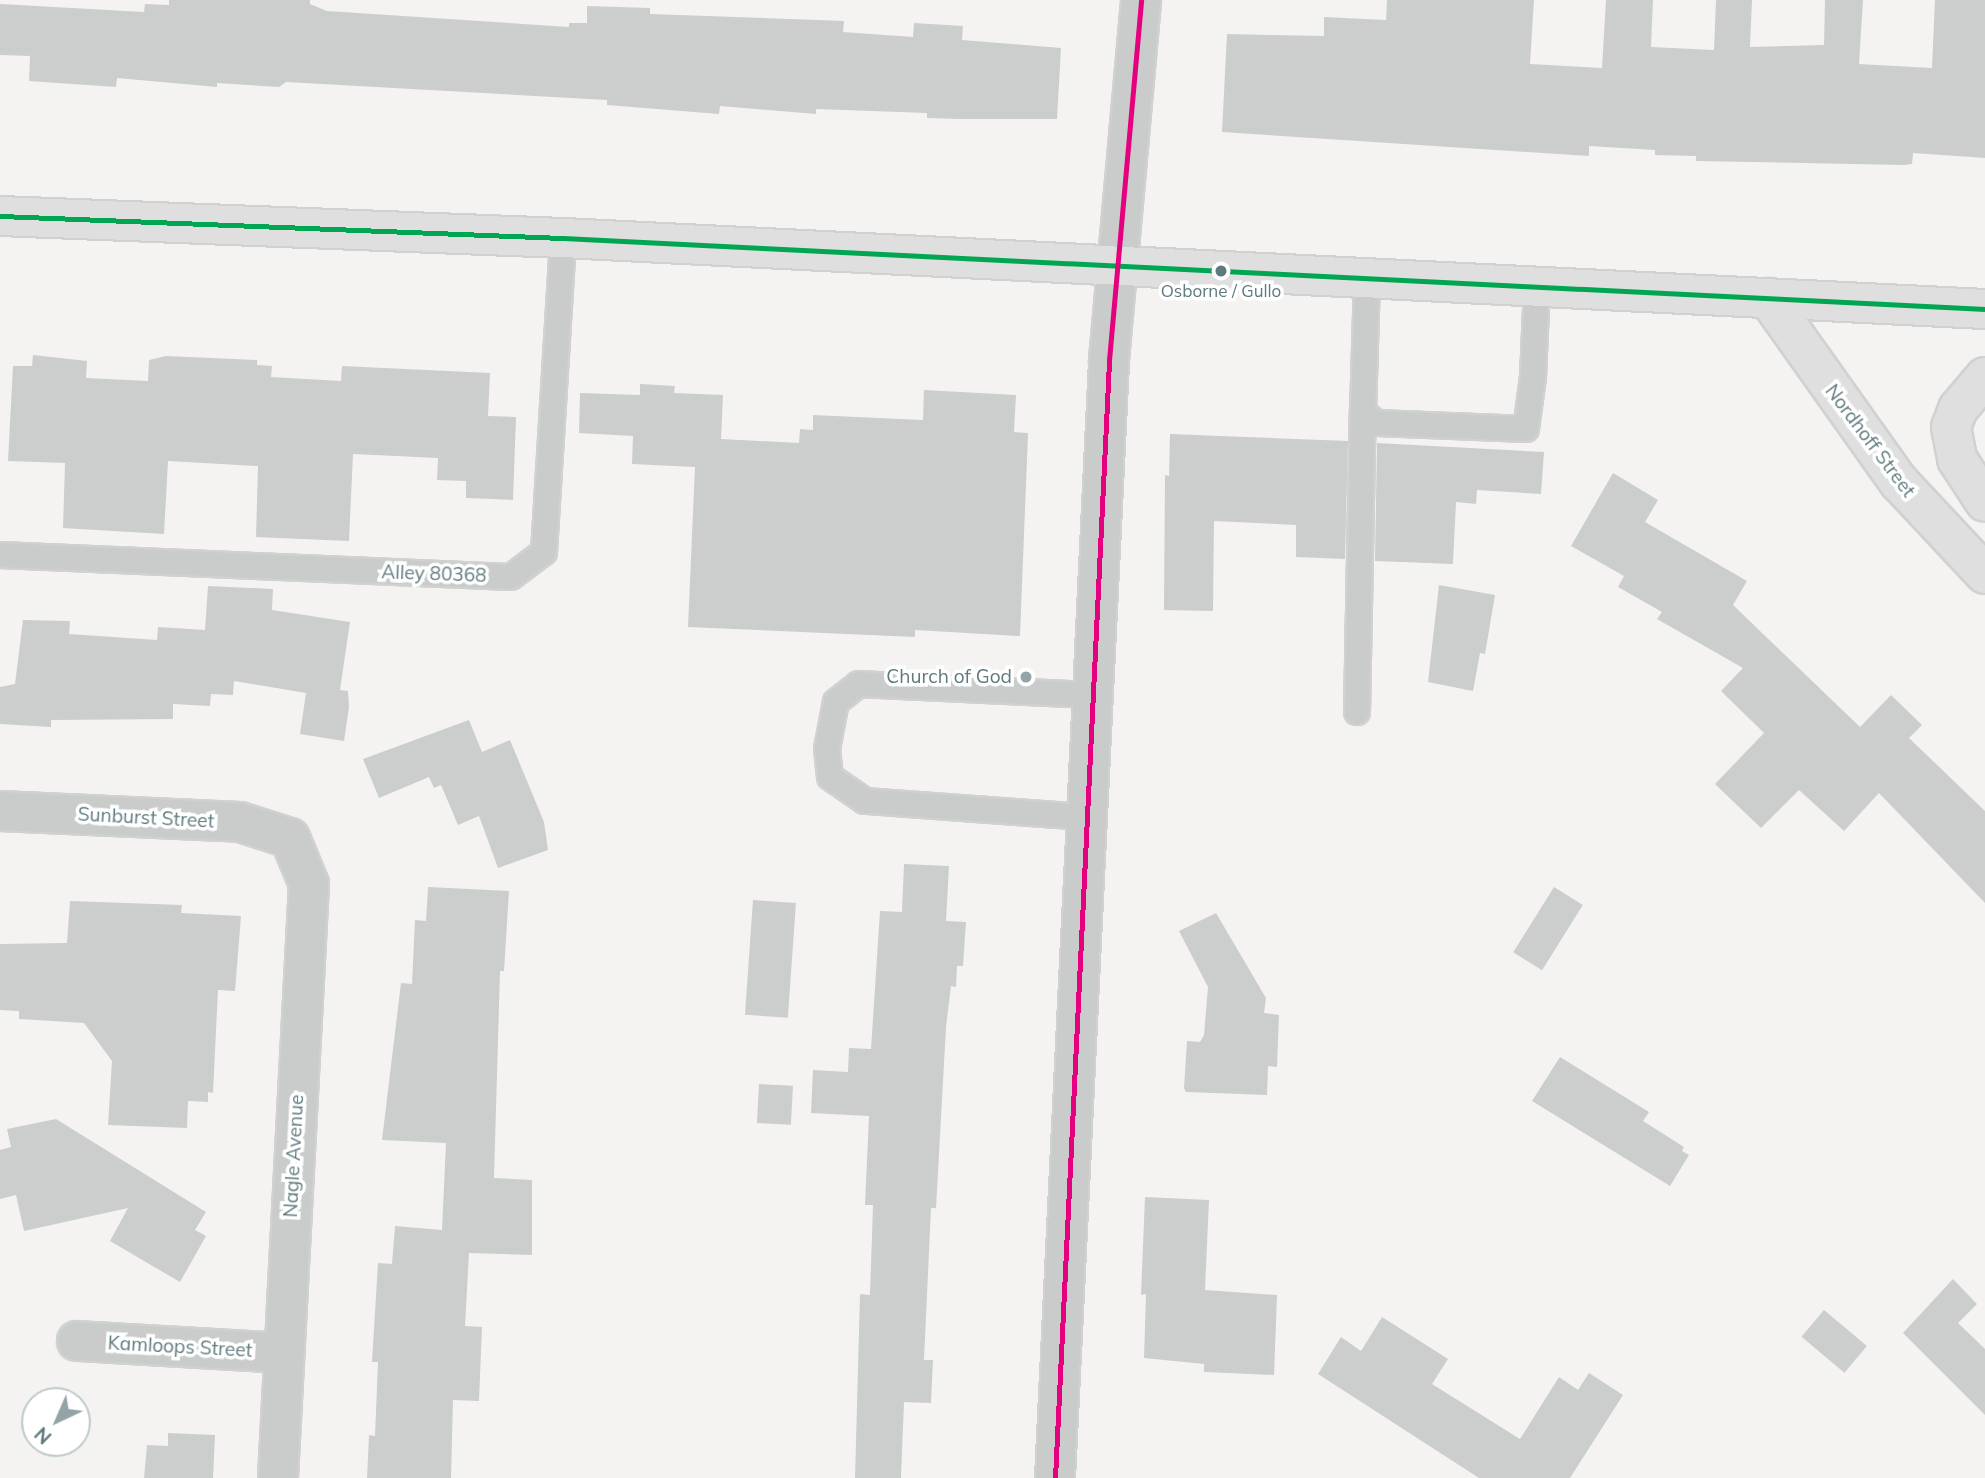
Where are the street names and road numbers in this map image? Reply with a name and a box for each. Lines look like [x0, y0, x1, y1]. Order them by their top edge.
street label: Nordhoff Street [1820, 380, 1920, 502]
street label: Alley 80368 [381, 561, 487, 587]
street label: Sunburst Street [77, 803, 215, 833]
street label: Nagle Avenue [279, 1094, 309, 1218]
street label: Kamloops Street [107, 1332, 253, 1362]

